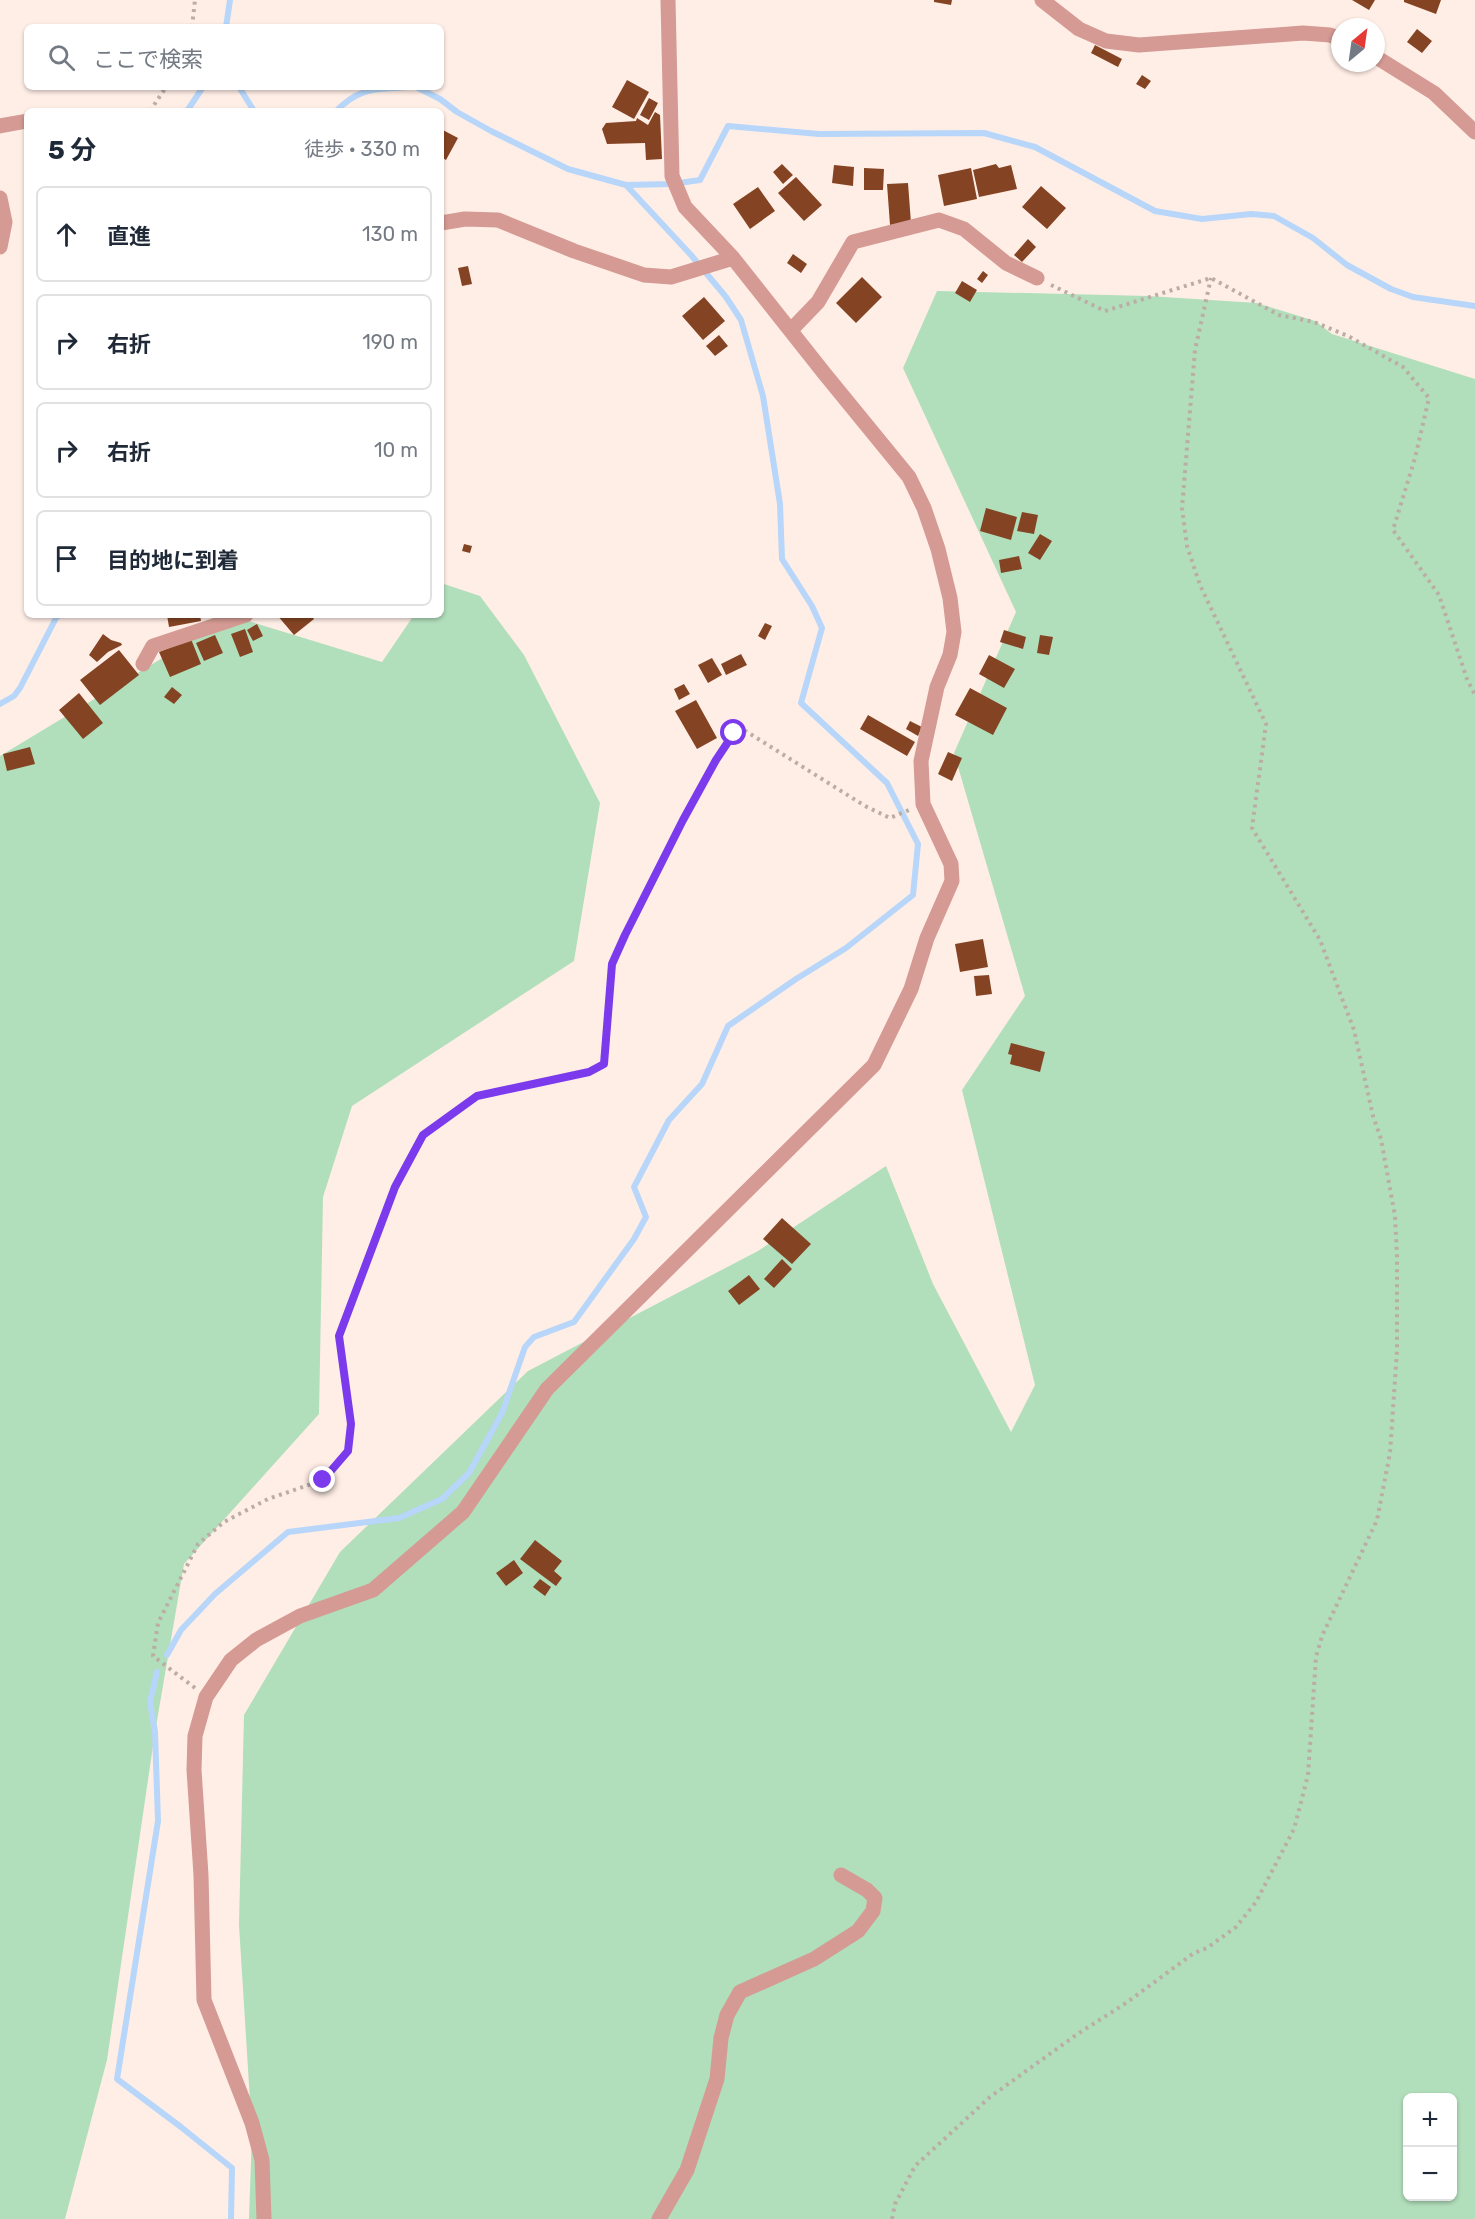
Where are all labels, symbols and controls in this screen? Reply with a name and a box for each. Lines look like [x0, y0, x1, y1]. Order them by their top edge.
north arrow [1331, 18, 1385, 72]
search box [24, 24, 444, 90]
icon: search [45, 41, 78, 74]
text: ここで検索 [93, 46, 203, 73]
text: 5 分 [48, 135, 96, 166]
text: 徒歩 · 330 m [304, 137, 420, 161]
icon: ahead [50, 218, 83, 251]
text: 130 m [362, 222, 418, 246]
text: 直進 [107, 223, 151, 250]
icon: right [50, 326, 83, 359]
text: 190 m [362, 330, 418, 354]
text: 右折 [107, 331, 151, 358]
icon: right [50, 434, 83, 467]
text: 10 m [374, 438, 418, 462]
text: 右折 [107, 439, 151, 466]
icon: arrive [50, 542, 83, 575]
text: 目的地に到着 [107, 547, 239, 574]
route start [720, 719, 746, 745]
route end [309, 1466, 335, 1492]
map controls [1403, 2093, 1457, 2201]
button: + [1403, 2093, 1457, 2147]
button: − [1403, 2147, 1457, 2201]

